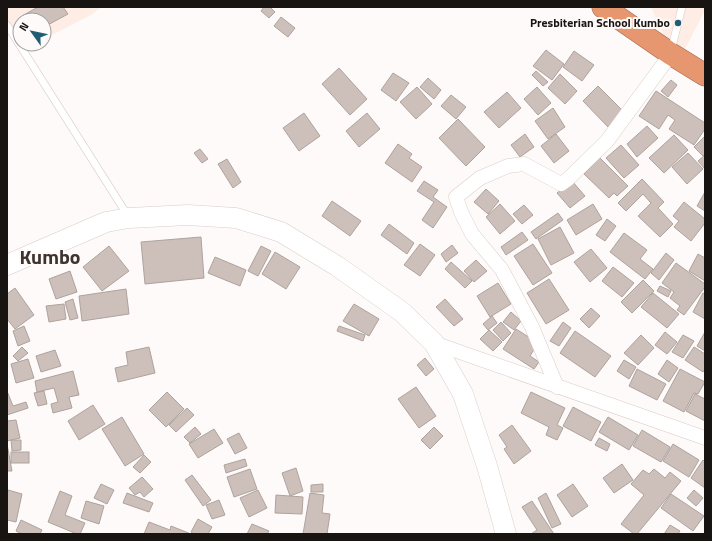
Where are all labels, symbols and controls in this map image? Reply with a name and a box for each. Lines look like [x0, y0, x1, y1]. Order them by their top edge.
north arrow [12, 12, 52, 52]
place label: Presbiterian School Kumbo [530, 13, 670, 32]
marker: Presbiterian School Kumbo [673, 18, 683, 28]
text: N [15, 19, 32, 34]
district label: Kumbo [20, 241, 80, 272]

